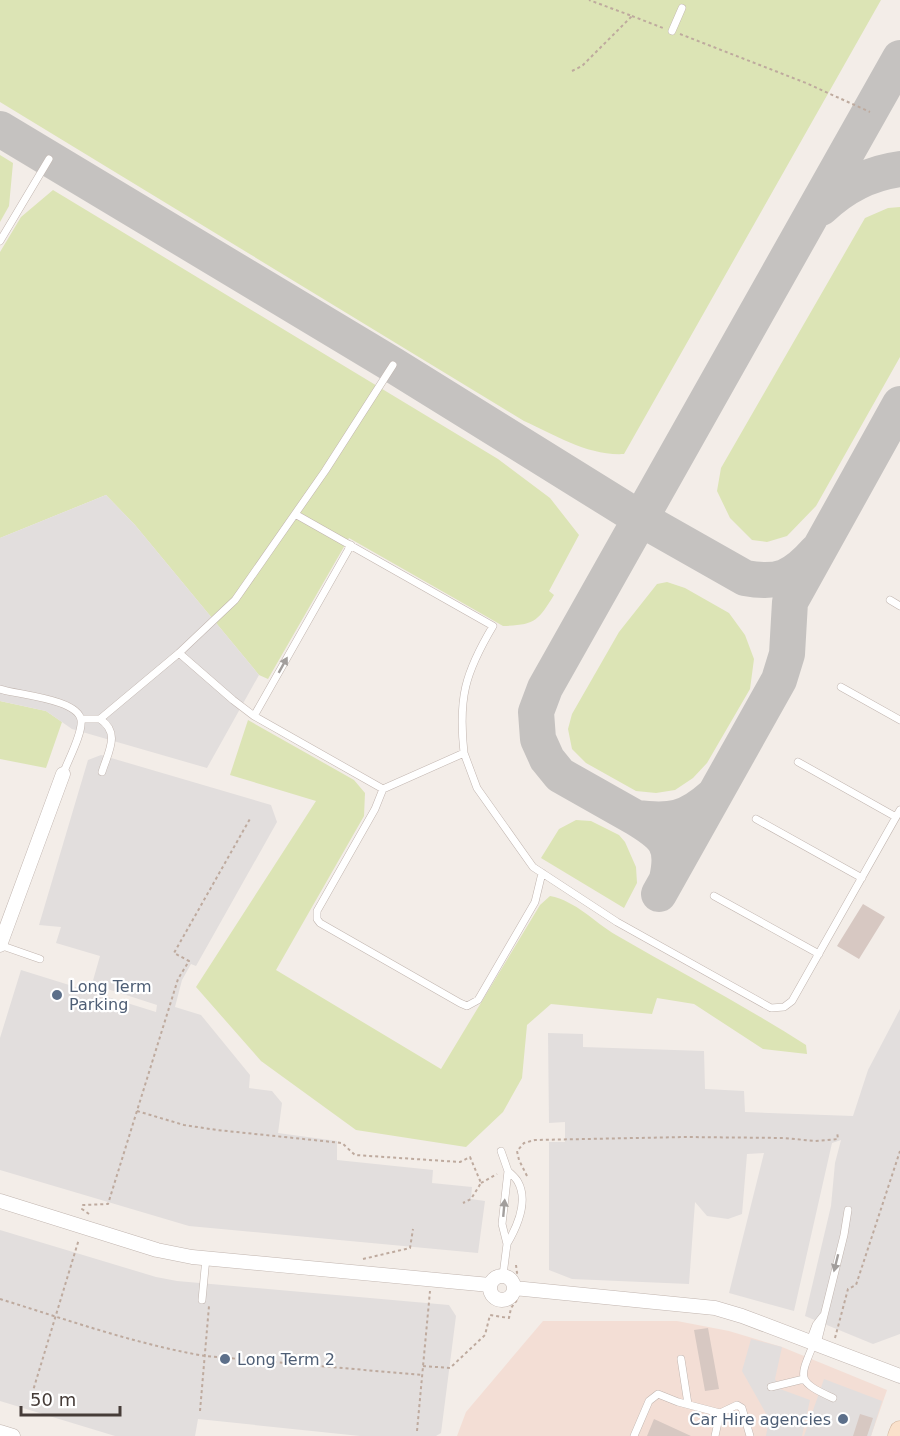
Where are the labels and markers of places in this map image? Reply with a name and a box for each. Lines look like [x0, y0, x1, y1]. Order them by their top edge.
place label: Long Term Parking [69, 977, 152, 1014]
marker: Long Term Parking [50, 988, 64, 1002]
place label: Long Term 2 [237, 1350, 335, 1369]
marker: Long Term 2 [218, 1352, 232, 1366]
place label: Car Hire agencies [689, 1410, 831, 1429]
marker: Car Hire agencies [836, 1412, 850, 1426]

